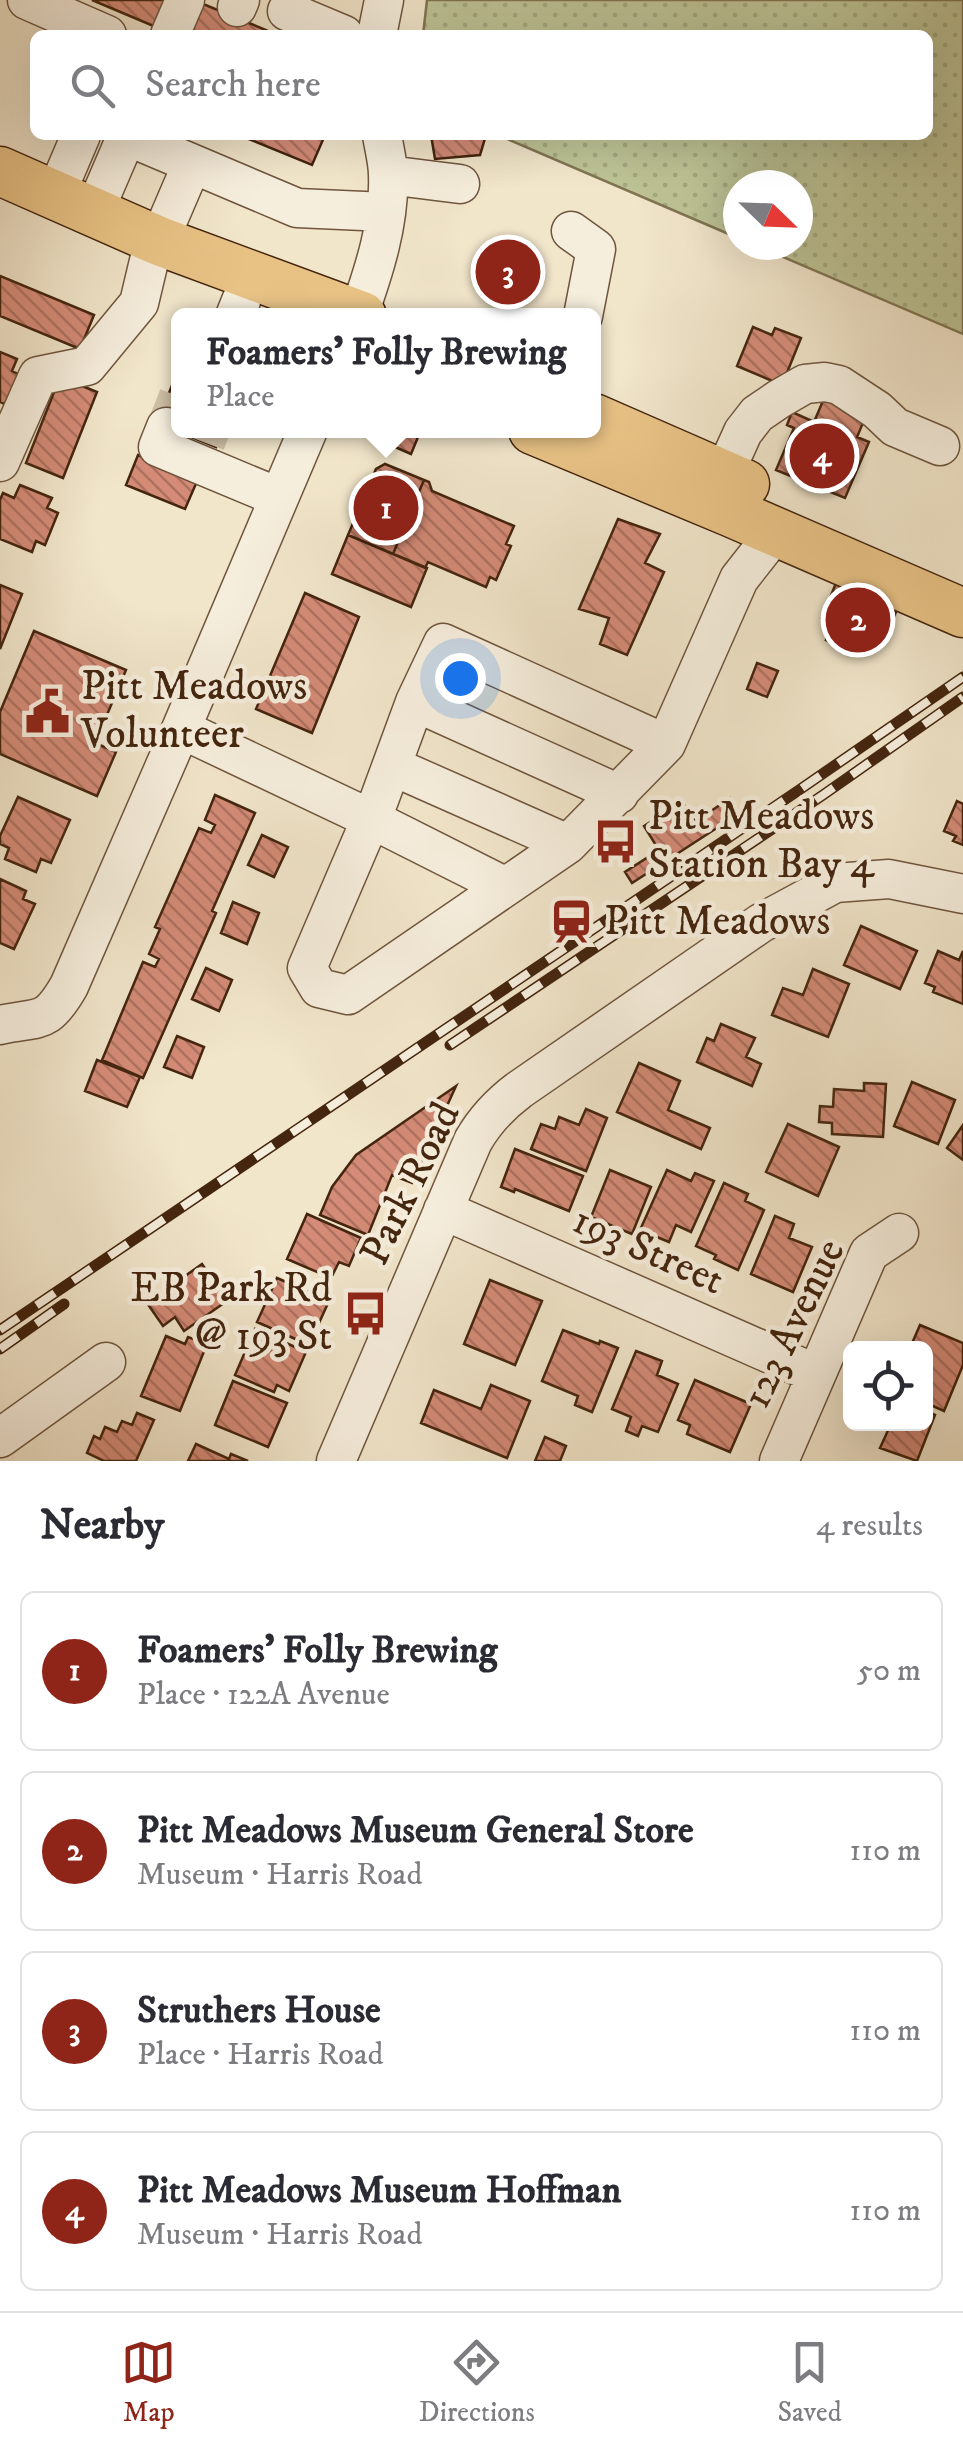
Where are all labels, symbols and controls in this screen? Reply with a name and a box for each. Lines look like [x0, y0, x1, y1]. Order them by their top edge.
search box [30, 30, 933, 140]
icon: search [65, 58, 120, 113]
text: Search here [145, 61, 321, 109]
north arrow [723, 170, 813, 260]
pin: 3 [476, 234, 540, 310]
popup [171, 308, 601, 438]
text: Foamers' Folly Brewing [206, 329, 566, 377]
text: Place [206, 377, 274, 417]
pin: 4 [790, 418, 854, 494]
pin: 1 [354, 470, 418, 546]
pin: 2 [826, 582, 890, 658]
your location [435, 653, 486, 704]
place label: Pitt Meadows Volunteer [80, 661, 307, 761]
public building icon: Pitt Meadows Volunteer [24, 687, 72, 735]
place label: Pitt Meadows Station Bay 4 [648, 791, 875, 891]
bus stop icon: Pitt Meadows Station Bay 4 [591, 817, 639, 865]
place label: Pitt Meadows [604, 896, 830, 948]
station icon: Pitt Meadows [547, 898, 595, 946]
street label: Park Road [349, 1094, 473, 1274]
street label: 193 Street [564, 1195, 732, 1307]
street label: 123 Avenue [731, 1231, 857, 1417]
place label: EB Park Rd @ 193 St [130, 1263, 332, 1363]
bus stop icon: EB Park Rd @ 193 St [341, 1289, 389, 1337]
map controls [843, 1341, 933, 1431]
button: locate [843, 1341, 933, 1431]
text: Nearby [40, 1500, 164, 1552]
text: 4 results [816, 1506, 923, 1546]
text: Foamers' Folly Brewing [137, 1627, 498, 1675]
text: 1 [69, 1651, 80, 1691]
text: 50 m [857, 1651, 921, 1691]
text: Place · 122A Avenue [137, 1675, 390, 1715]
text: Pitt Meadows Museum General Store [137, 1807, 694, 1855]
text: 2 [67, 1831, 82, 1871]
text: 110 m [849, 1831, 921, 1871]
text: Museum · Harris Road [137, 1855, 422, 1895]
text: Struthers House [137, 1987, 381, 2035]
text: 3 [69, 2011, 80, 2051]
text: 110 m [849, 2011, 921, 2051]
text: Place · Harris Road [137, 2035, 383, 2075]
text: Pitt Meadows Museum Hoffman [137, 2167, 621, 2215]
text: 4 [65, 2191, 84, 2231]
text: 110 m [849, 2191, 921, 2231]
text: Museum · Harris Road [137, 2215, 422, 2255]
tab: Map [121, 2335, 176, 2430]
tab: Directions [419, 2335, 535, 2430]
tab: Saved [777, 2335, 842, 2430]

